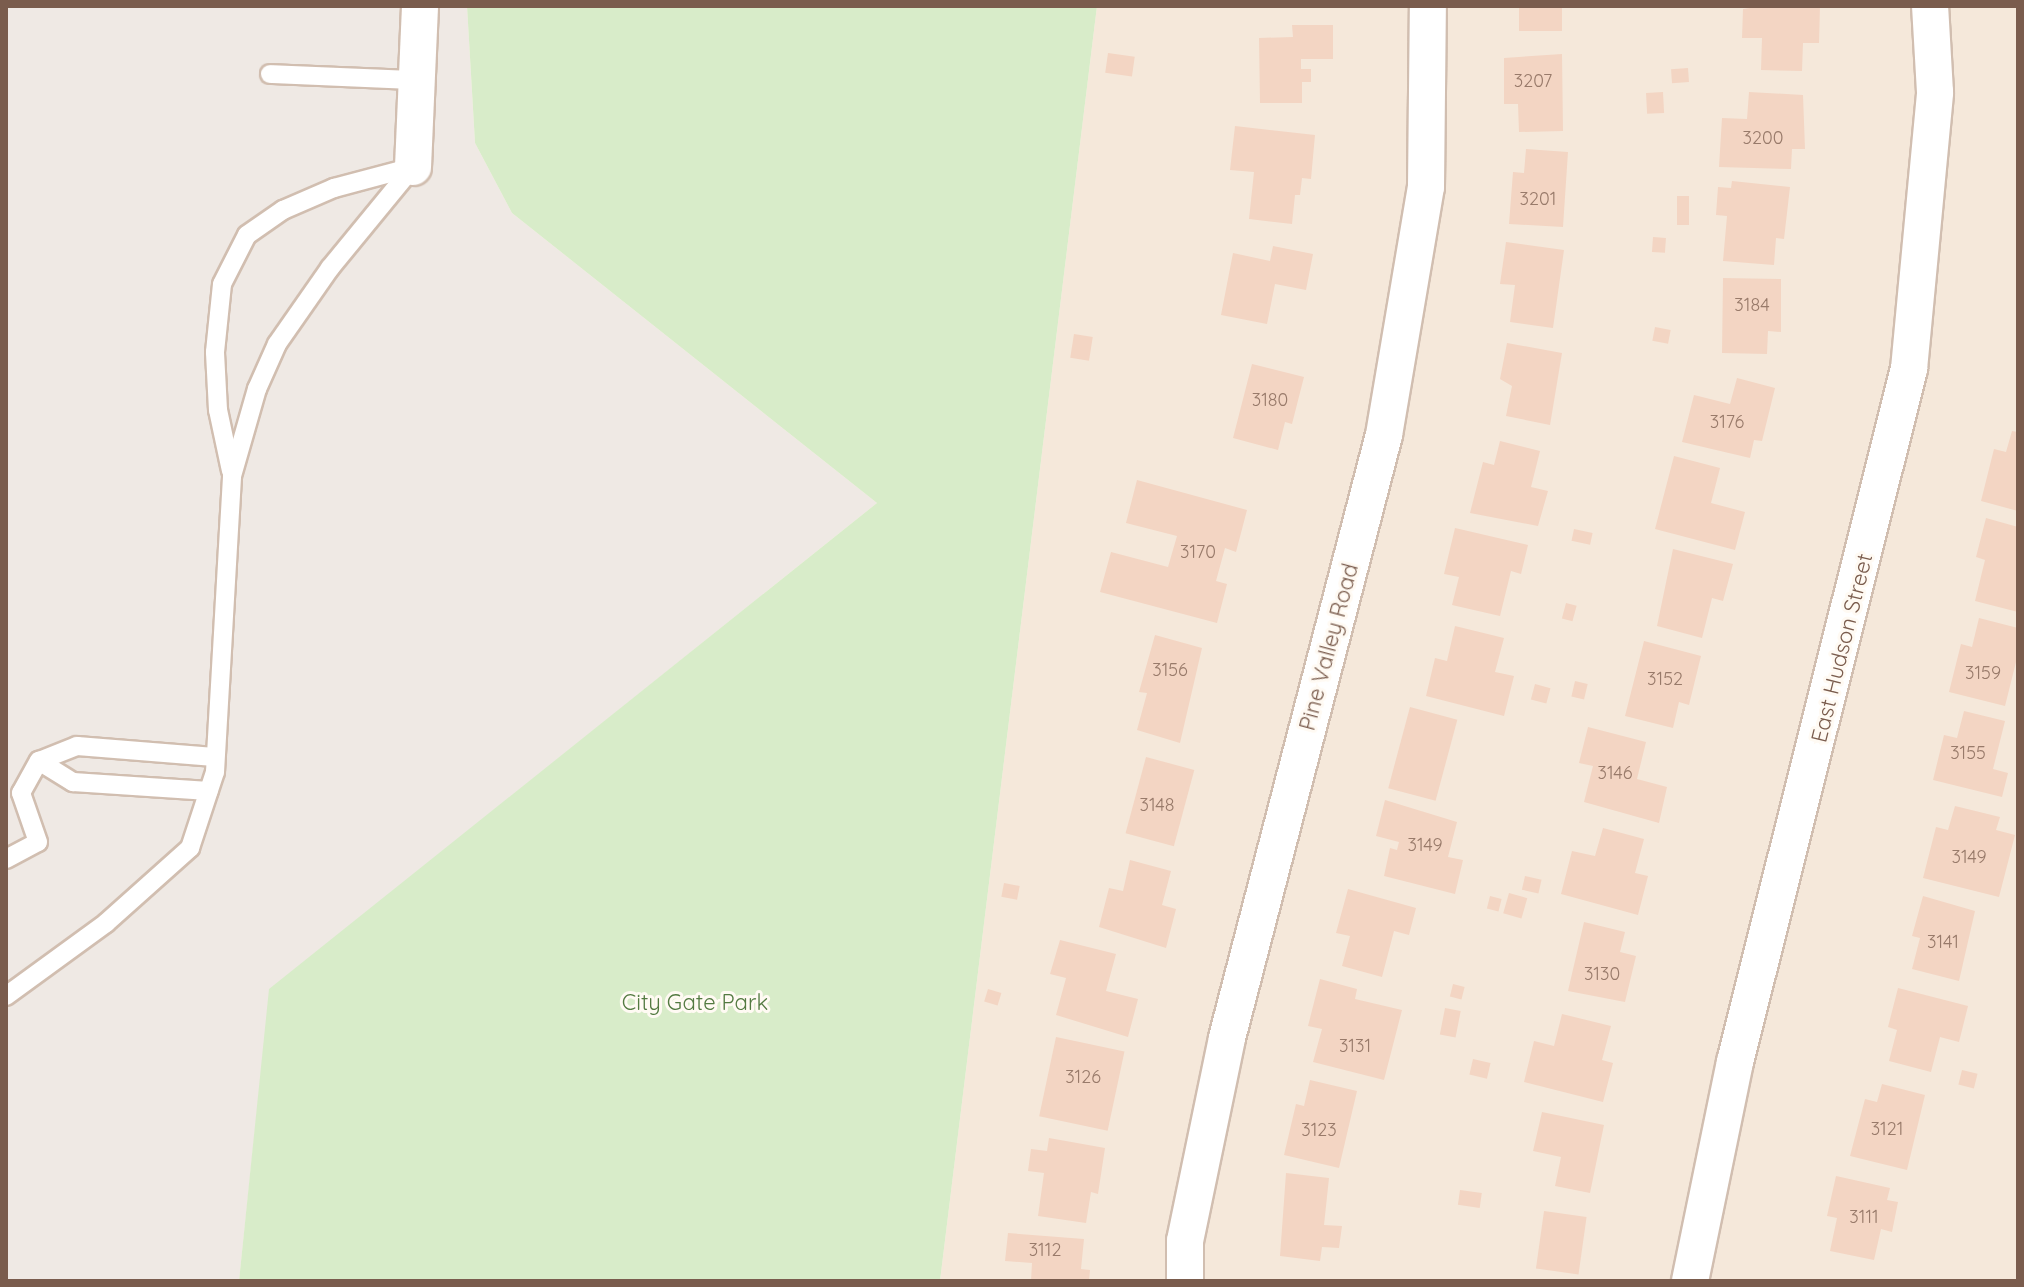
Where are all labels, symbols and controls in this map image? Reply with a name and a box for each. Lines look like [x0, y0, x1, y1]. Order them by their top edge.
house number: 3207 [1514, 70, 1552, 92]
house number: 3200 [1743, 127, 1783, 149]
house number: 3201 [1520, 188, 1556, 210]
house number: 3184 [1734, 294, 1770, 316]
house number: 3180 [1252, 389, 1288, 411]
house number: 3176 [1710, 411, 1744, 433]
house number: 3170 [1180, 541, 1216, 563]
street label: East Hudson Street [1806, 551, 1878, 745]
street label: Pine Valley Road [1294, 561, 1364, 733]
house number: 3156 [1152, 659, 1188, 681]
house number: 3159 [1965, 662, 2001, 684]
house number: 3152 [1647, 668, 1683, 690]
house number: 3155 [1950, 742, 1986, 764]
house number: 3146 [1598, 762, 1632, 784]
house number: 3148 [1139, 794, 1175, 816]
house number: 3149 [1408, 834, 1442, 856]
house number: 3149 [1952, 846, 1986, 868]
house number: 3141 [1927, 931, 1959, 953]
house number: 3130 [1584, 963, 1620, 985]
park label: City Gate Park [622, 990, 768, 1016]
house number: 3131 [1339, 1035, 1371, 1057]
house number: 3126 [1065, 1066, 1101, 1088]
house number: 3121 [1871, 1118, 1903, 1140]
house number: 3123 [1301, 1119, 1337, 1141]
house number: 3111 [1849, 1206, 1879, 1228]
house number: 3112 [1029, 1239, 1061, 1261]

